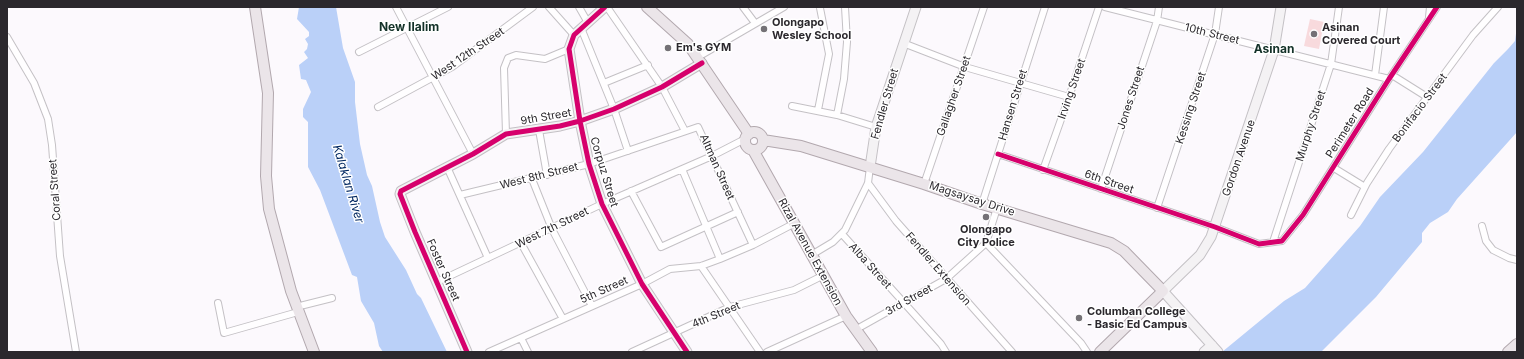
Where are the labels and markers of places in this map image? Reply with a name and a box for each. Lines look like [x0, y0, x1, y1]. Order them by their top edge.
place label: Olongapo Wesley School [772, 16, 851, 42]
place label: Asinan Covered Court [1322, 21, 1400, 47]
marker: Olongapo Wesley School [759, 24, 769, 34]
marker: Asinan Covered Court [1309, 29, 1319, 39]
place label: Em's GYM [676, 41, 731, 55]
marker: Em's GYM [663, 43, 673, 53]
marker: Olongapo City Police [981, 212, 991, 222]
place label: Olongapo City Police [957, 223, 1015, 249]
place label: Columban College - Basic Ed Campus [1087, 305, 1187, 331]
marker: Columban College - Basic Ed Campus [1074, 313, 1084, 323]

